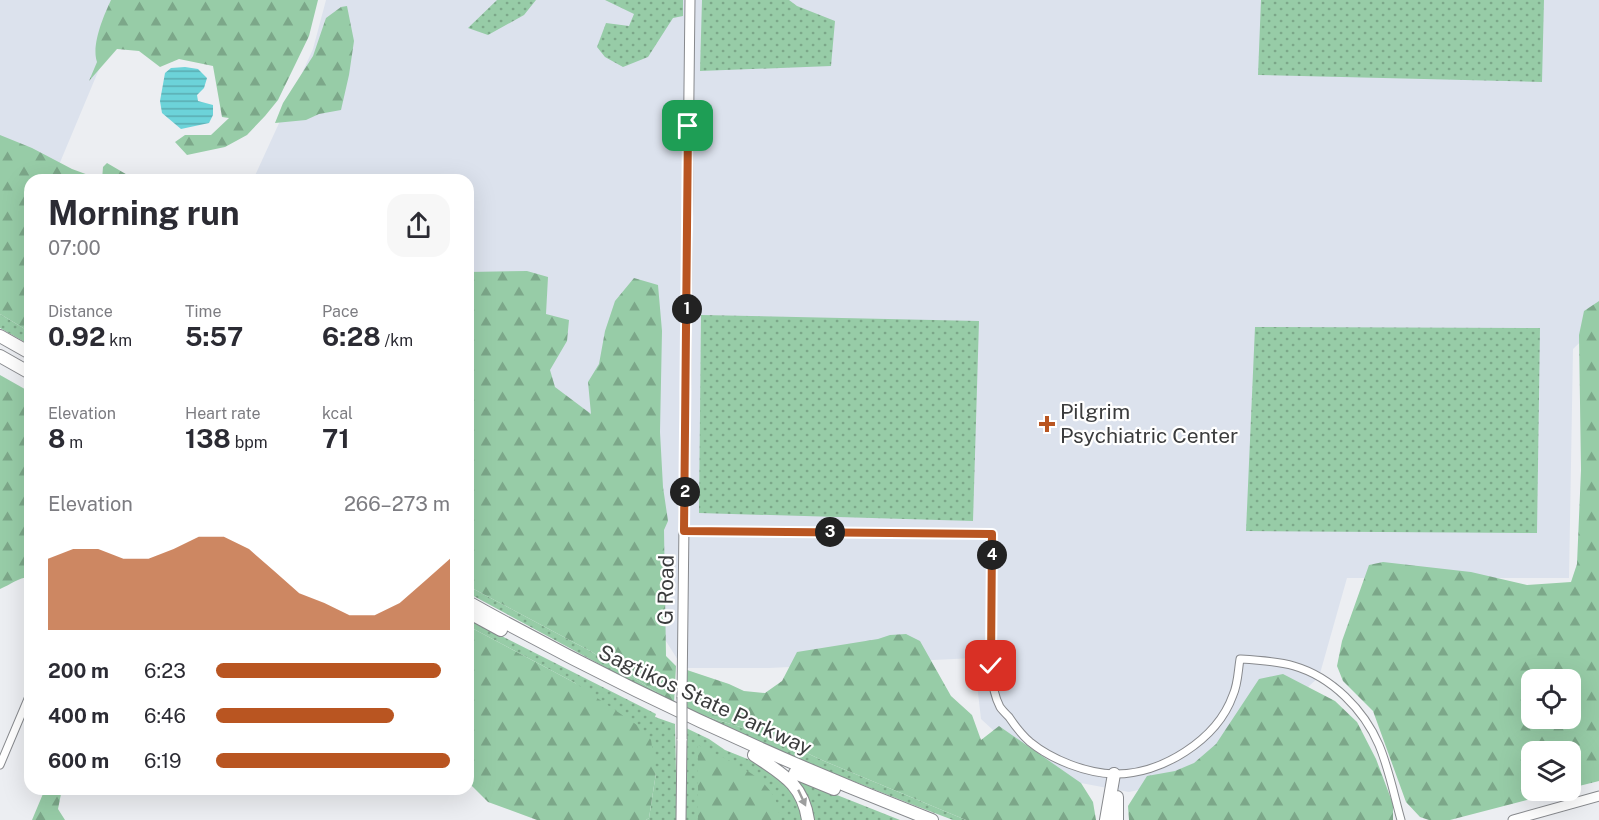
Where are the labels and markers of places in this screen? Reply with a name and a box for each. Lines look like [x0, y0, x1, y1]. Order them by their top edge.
pin [662, 100, 713, 151]
pin: 1 [672, 294, 702, 324]
place label: Pilgrim Psychiatric Center [1060, 399, 1238, 448]
marker: Pilgrim Psychiatric Center [1038, 415, 1056, 433]
pin: 2 [670, 477, 700, 507]
pin: 3 [815, 517, 845, 547]
pin: 4 [977, 540, 1007, 570]
pin [965, 640, 1016, 691]

